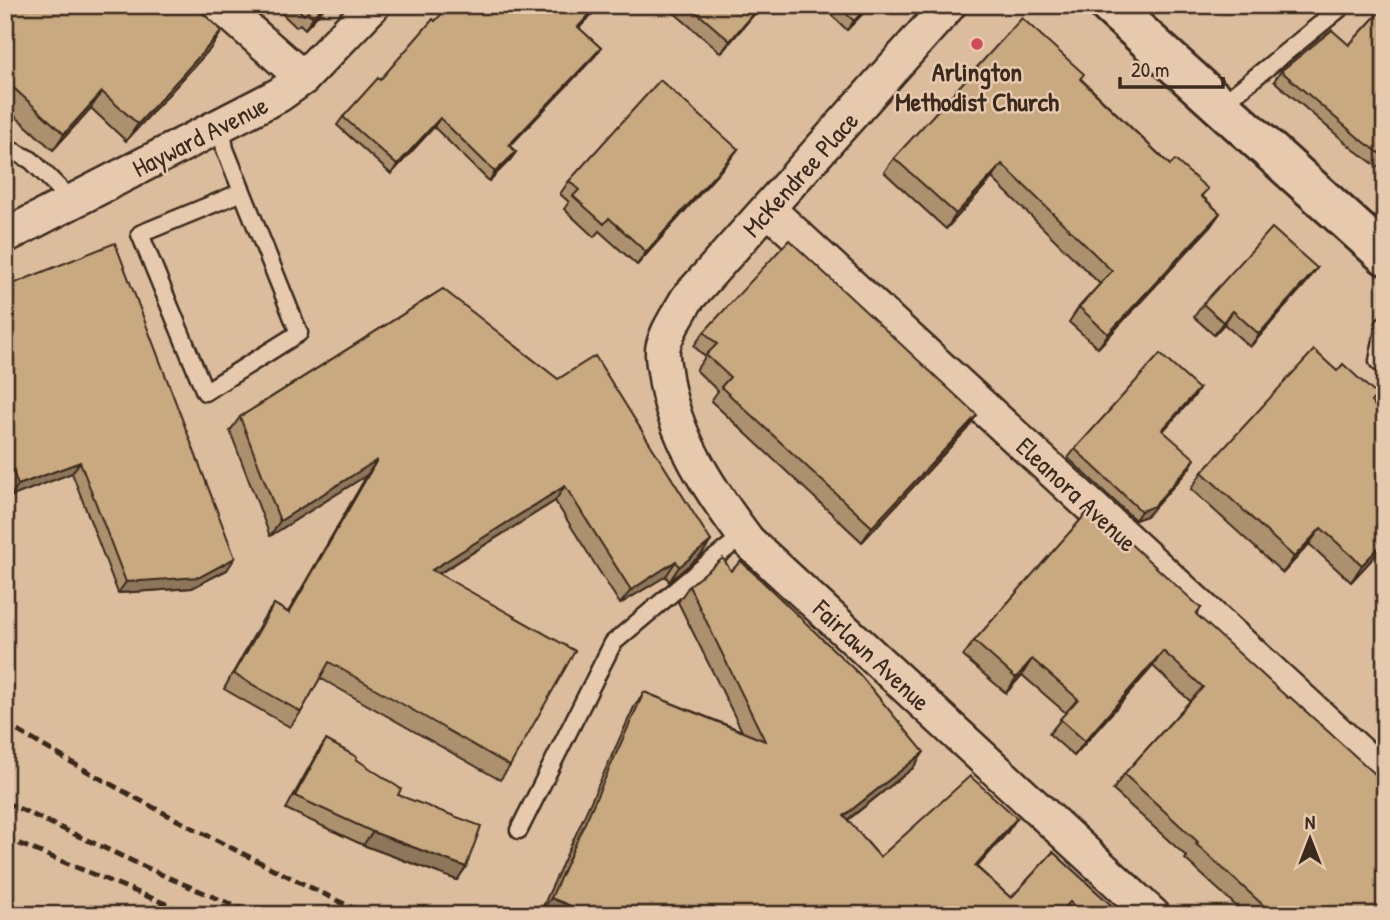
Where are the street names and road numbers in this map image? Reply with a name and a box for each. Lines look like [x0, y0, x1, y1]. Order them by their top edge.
street label: Hayward Avenue [126, 87, 274, 185]
street label: McKendree Place [734, 104, 866, 244]
street label: Eleanora Avenue [1009, 429, 1145, 559]
street label: Fairlawn Avenue [805, 591, 938, 718]

